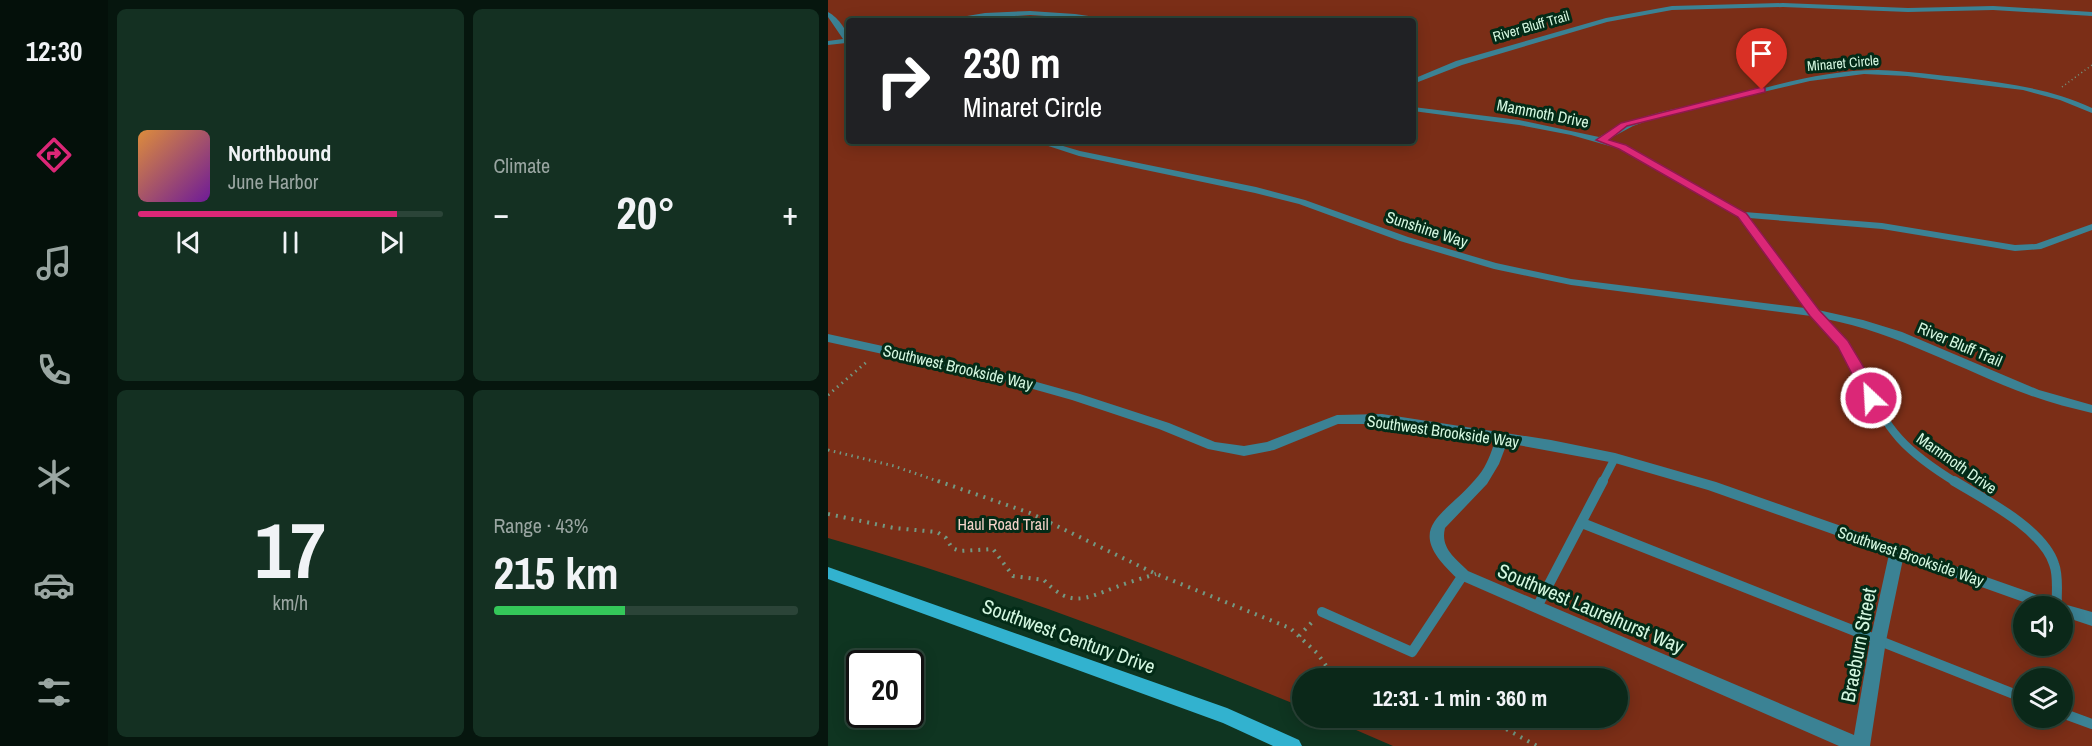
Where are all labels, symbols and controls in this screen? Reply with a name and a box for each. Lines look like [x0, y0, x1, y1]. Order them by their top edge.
street label: River Bluff Trail [1491, 6, 1571, 46]
pin [1736, 28, 1787, 90]
text: 12:30 [26, 33, 82, 69]
text: 230 m [963, 35, 1061, 91]
icon: arrive [1745, 37, 1778, 70]
icon: right [864, 42, 942, 120]
street label: Minaret Circle [1806, 51, 1880, 75]
text: Minaret Circle [963, 89, 1102, 125]
street label: Mammoth Drive [1495, 93, 1591, 133]
icon: directions [33, 134, 75, 176]
text: Northbound [228, 138, 331, 168]
text: Climate [494, 152, 550, 179]
text: June Harbor [228, 168, 318, 195]
text: 20° [616, 182, 675, 243]
text: − [494, 191, 509, 235]
text: + [782, 191, 798, 235]
street label: Sunshine Way [1383, 205, 1471, 253]
icon: previous [172, 226, 205, 259]
icon: pause [274, 226, 307, 259]
icon: next [375, 226, 408, 259]
icon: music [33, 242, 75, 284]
street label: River Bluff Trail [1914, 316, 2006, 372]
street label: Southwest Brookside Way [881, 339, 1036, 395]
icon: phone [33, 349, 75, 391]
position arrow [1839, 366, 1903, 430]
street label: Southwest Brookside Way [1366, 409, 1521, 453]
street label: Mammoth Drive [1912, 427, 2002, 499]
icon: climate [33, 456, 75, 498]
text: 17 [255, 497, 326, 602]
text: Range · 43% [494, 512, 588, 539]
park label: Haul Road Trail [957, 513, 1049, 535]
street label: Southwest Brookside Way [1835, 521, 1988, 592]
text: 215 km [494, 542, 619, 603]
street label: Southwest Laurelhurst Way [1494, 557, 1689, 660]
icon: car [33, 564, 75, 606]
street label: Braeburn Street [1834, 585, 1882, 704]
text: km/h [272, 589, 308, 616]
street label: Southwest Century Drive [979, 592, 1159, 680]
map controls [2013, 596, 2073, 728]
button: sound [2013, 596, 2073, 656]
speed limit sign: 20 [846, 650, 924, 728]
button: layers [2013, 668, 2073, 728]
icon: filters [33, 671, 75, 713]
text: 12:31 · 1 min · 360 m [1373, 683, 1547, 713]

